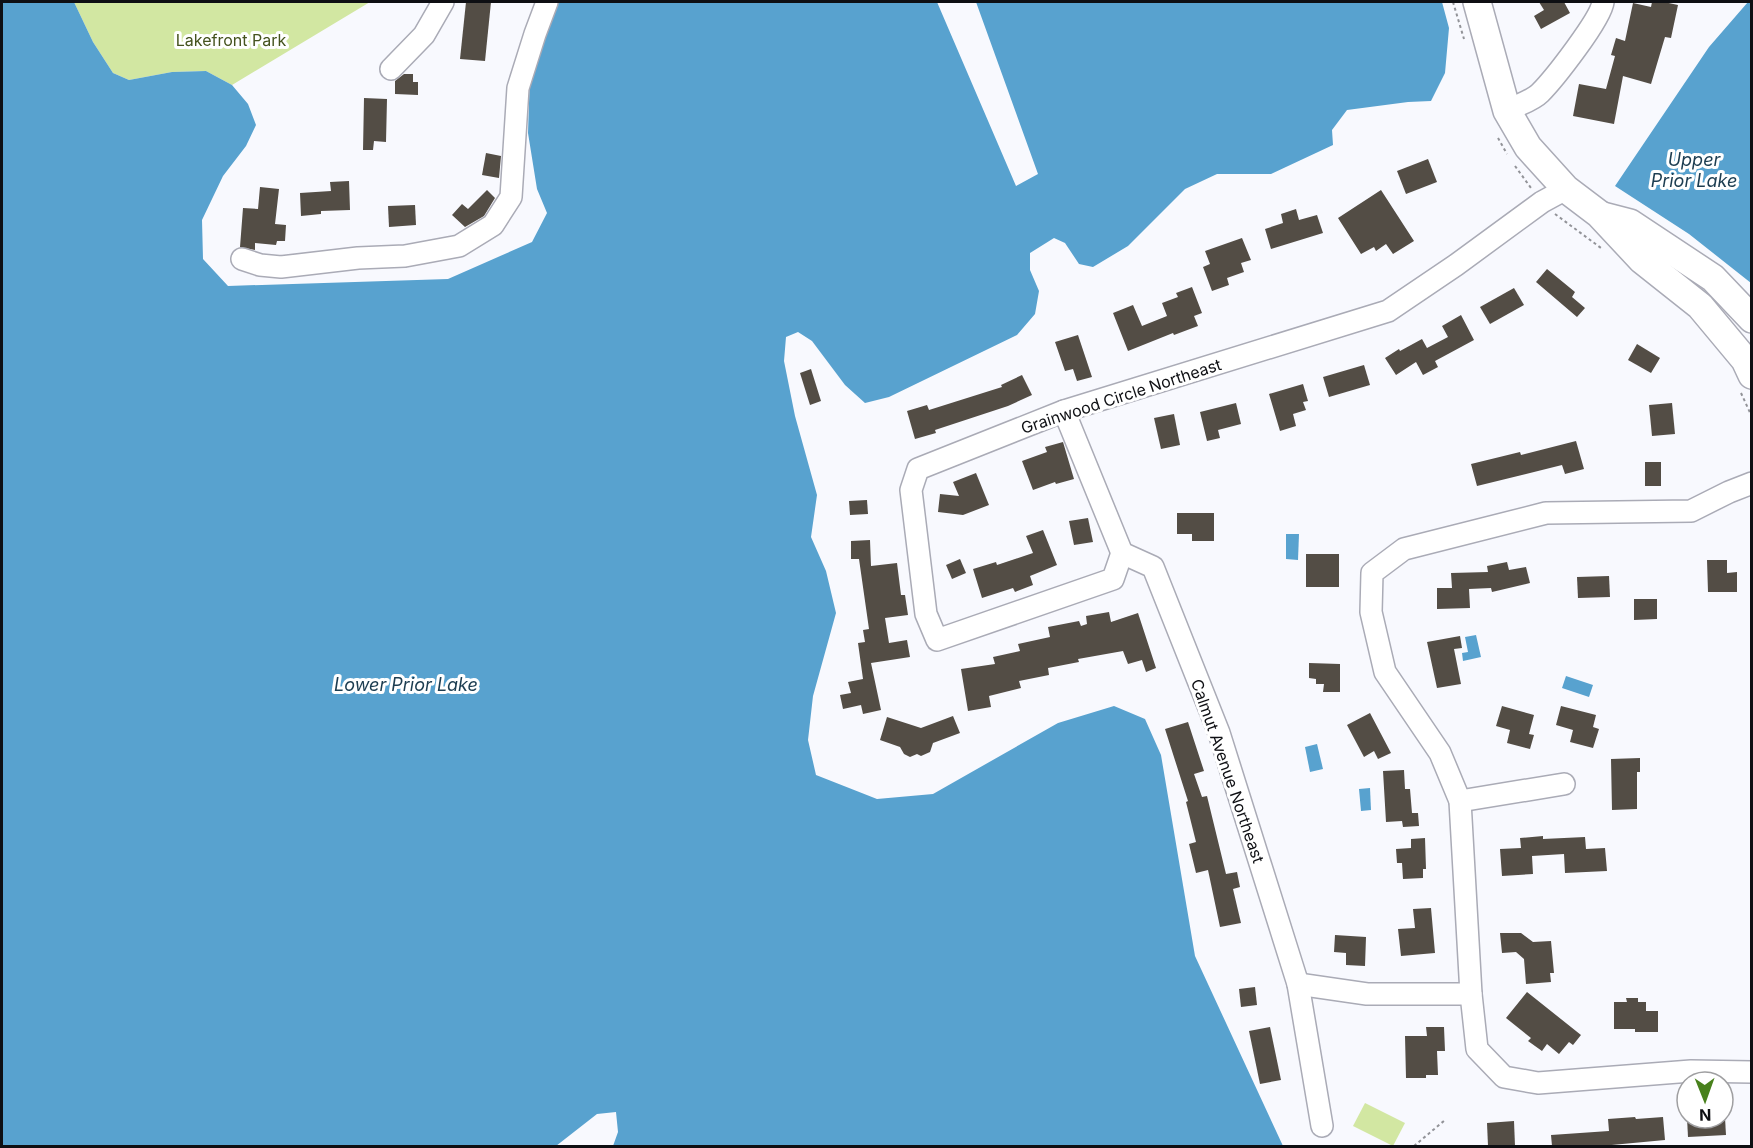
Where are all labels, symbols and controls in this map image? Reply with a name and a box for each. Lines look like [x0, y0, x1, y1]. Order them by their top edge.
park label: Lakefront Park [176, 30, 286, 50]
water label: Upper Prior Lake [1651, 149, 1737, 191]
street label: Grainwood Circle Northeast [1018, 354, 1224, 438]
water label: Lower Prior Lake [334, 674, 478, 695]
street label: Calmut Avenue Northeast [1187, 676, 1269, 866]
north arrow [1675, 1070, 1735, 1130]
text: N [1699, 1105, 1712, 1125]

